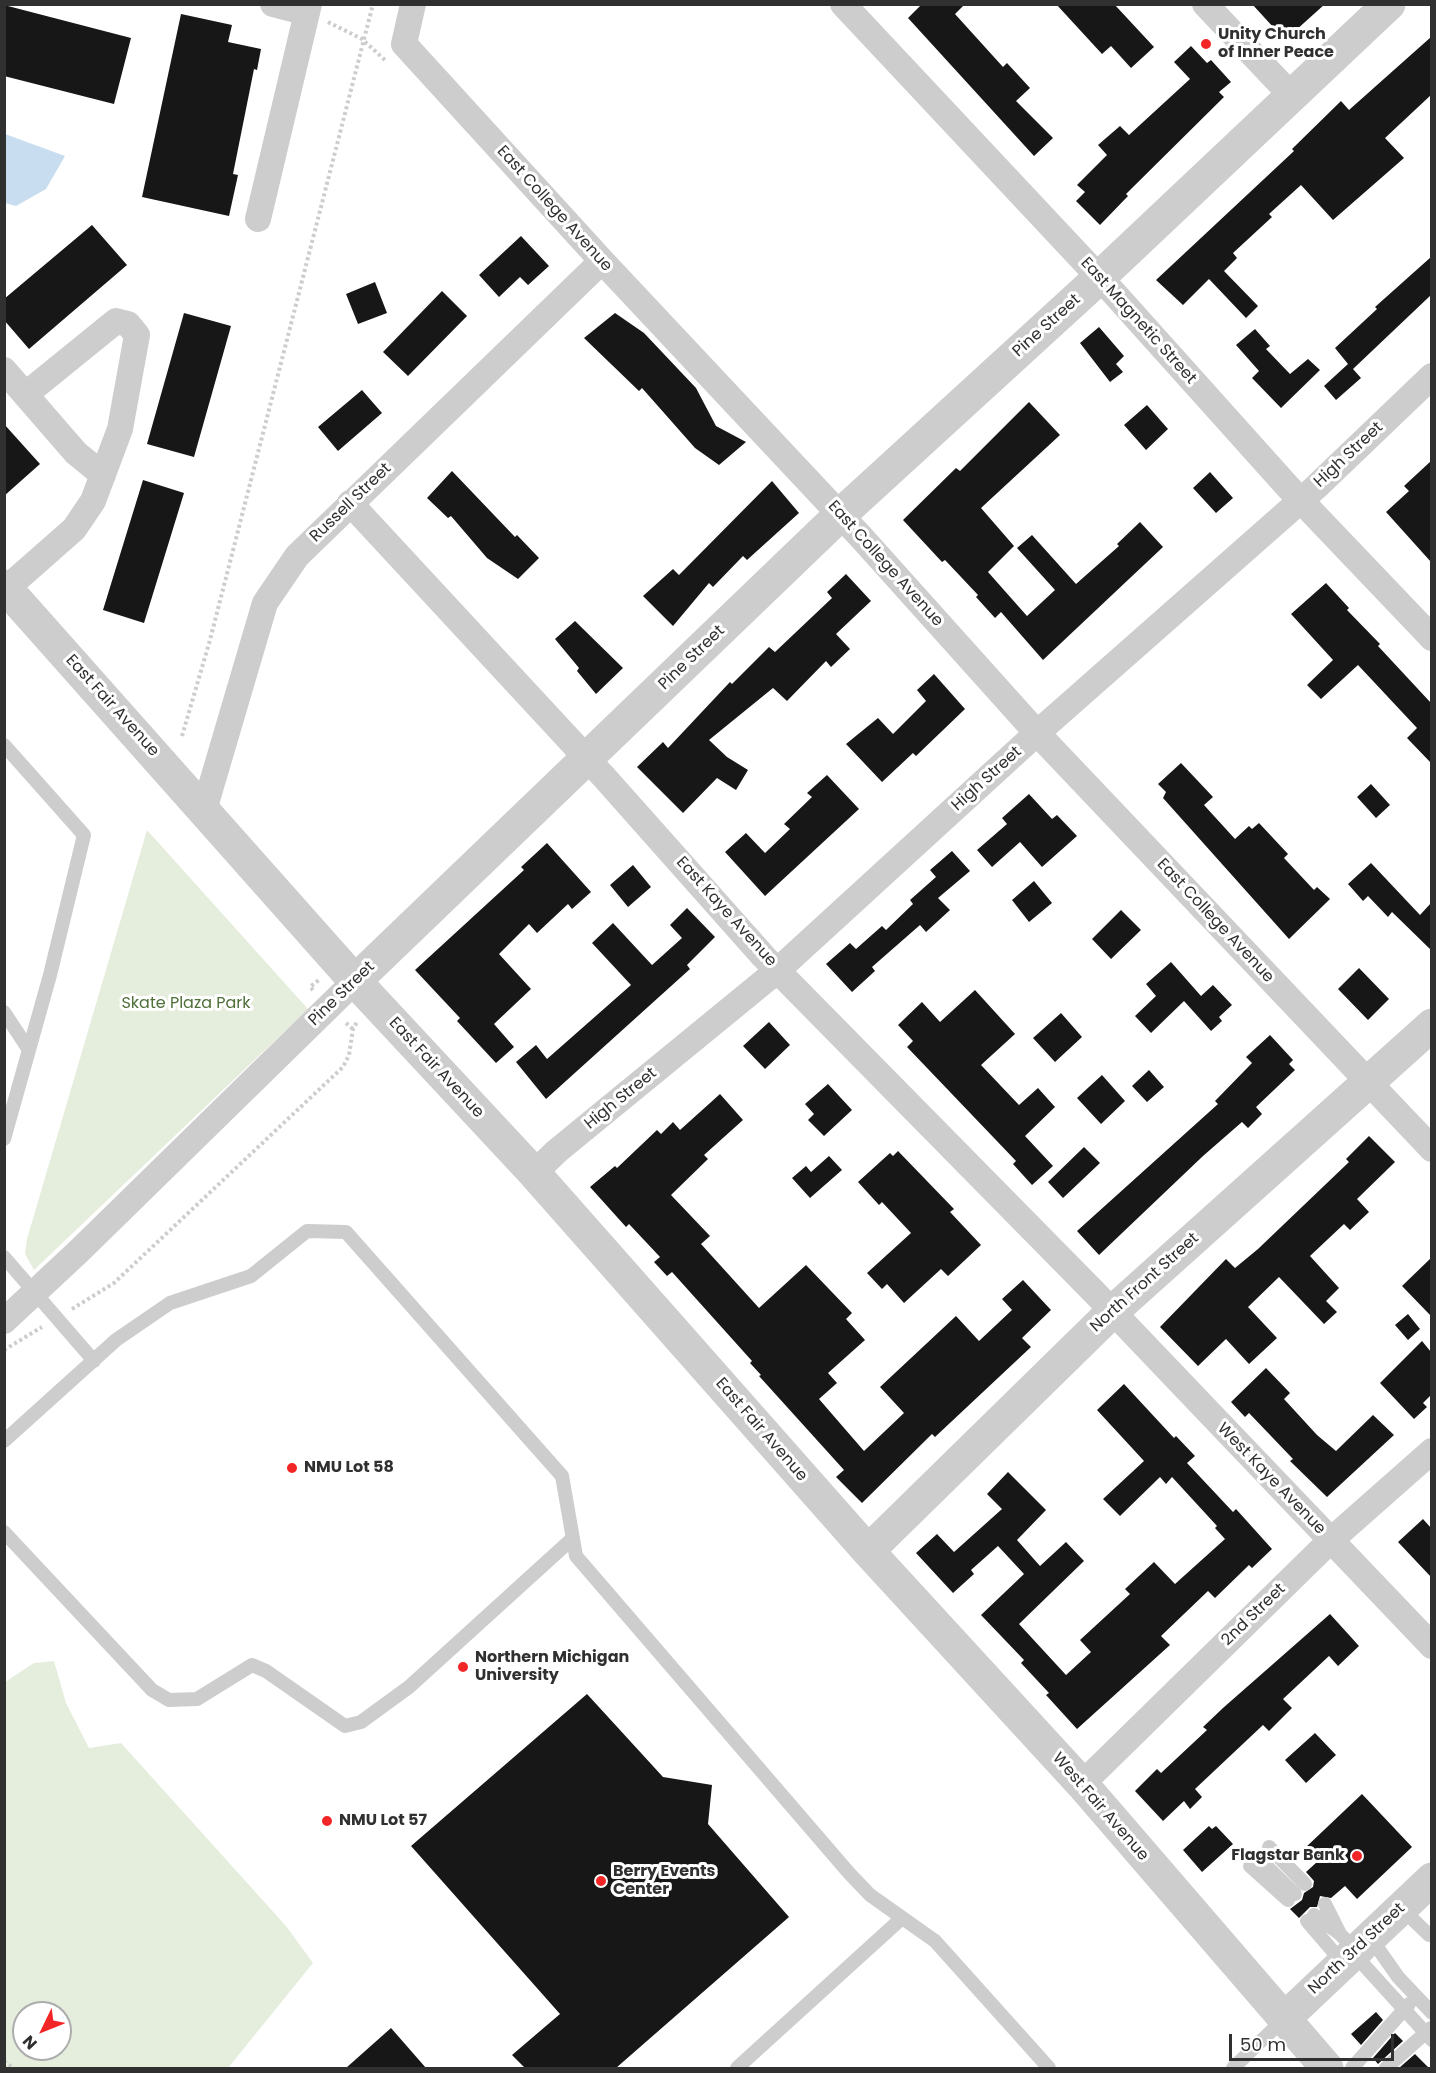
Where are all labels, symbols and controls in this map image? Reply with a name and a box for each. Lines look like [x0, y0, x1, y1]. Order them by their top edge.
place label: Unity Church of Inner Peace [1218, 25, 1334, 63]
marker: Unity Church of Inner Peace [1199, 37, 1213, 51]
street label: East College Avenue [492, 142, 616, 276]
street label: East Magnetic Street [1076, 254, 1200, 388]
street label: Pine Street [1009, 291, 1085, 361]
street label: High Street [1311, 418, 1387, 492]
street label: Russell Street [306, 459, 396, 547]
street label: East College Avenue [823, 497, 947, 631]
street label: Pine Street [655, 622, 729, 694]
street label: East Fair Avenue [61, 651, 163, 761]
street label: High Street [948, 743, 1026, 815]
street label: East Kaye Avenue [672, 853, 780, 971]
street label: East College Avenue [1152, 855, 1278, 987]
street label: Pine Street [305, 958, 379, 1030]
park label: Skate Plaza Park [121, 994, 251, 1014]
street label: East Fair Avenue [384, 1014, 488, 1122]
street label: High Street [581, 1064, 661, 1134]
street label: North Front Street [1087, 1229, 1203, 1337]
street label: East Fair Avenue [711, 1374, 811, 1486]
street label: West Kaye Avenue [1213, 1419, 1329, 1539]
place label: NMU Lot 58 [304, 1458, 394, 1478]
marker: NMU Lot 58 [285, 1461, 299, 1475]
street label: 2nd Street [1218, 1580, 1290, 1650]
place label: Northern Michigan University [475, 1648, 629, 1686]
marker: Northern Michigan University [456, 1660, 470, 1674]
street label: West Fair Avenue [1048, 1749, 1152, 1865]
place label: NMU Lot 57 [339, 1811, 427, 1831]
marker: NMU Lot 57 [320, 1814, 334, 1828]
place label: Flagstar Bank [1231, 1846, 1345, 1866]
marker: Flagstar Bank [1350, 1849, 1364, 1863]
place label: Berry Events Center [613, 1862, 715, 1900]
marker: Berry Events Center [594, 1874, 608, 1888]
street label: North 3rd Street [1305, 1899, 1409, 1999]
north arrow [12, 2001, 72, 2061]
scale bar [1232, 2022, 1397, 2060]
text: N [17, 2030, 42, 2055]
text: 50 m [1240, 2032, 1286, 2057]

